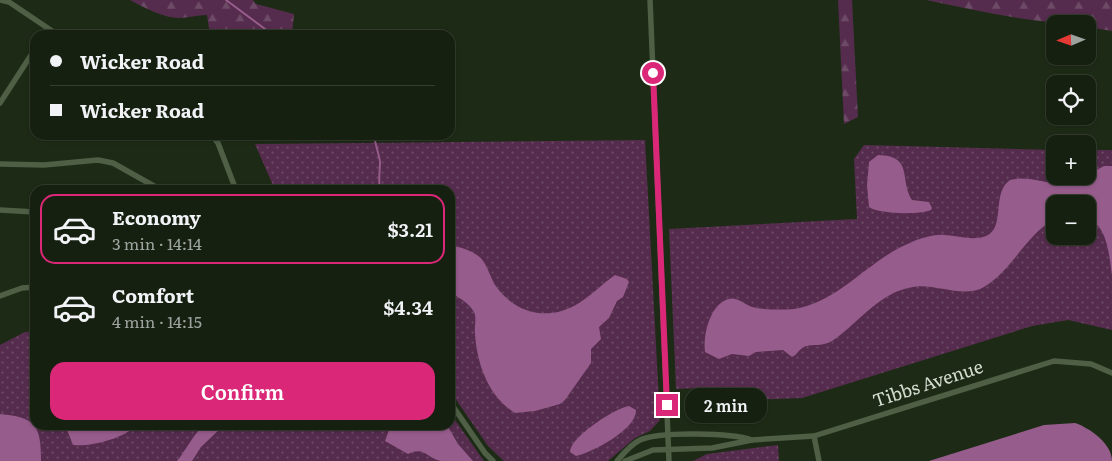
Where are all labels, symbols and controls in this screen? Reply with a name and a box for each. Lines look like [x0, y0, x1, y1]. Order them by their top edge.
north arrow [1046, 15, 1096, 65]
map controls [1046, 15, 1096, 245]
text: Wicker Road [80, 47, 204, 75]
route start [642, 62, 664, 84]
button: locate [1046, 75, 1096, 125]
text: Wicker Road [80, 96, 204, 124]
button: + [1046, 135, 1096, 185]
button: − [1046, 195, 1096, 245]
text: Economy [112, 203, 201, 231]
icon: car [52, 207, 97, 252]
text: $3.21 [387, 215, 433, 243]
text: 3 min · 14:14 [112, 231, 202, 255]
text: Comfort [112, 281, 194, 309]
icon: car [52, 285, 97, 330]
text: $4.34 [383, 293, 433, 321]
text: 4 min · 14:15 [112, 309, 202, 333]
street label: Tibbs Avenue [869, 352, 986, 413]
button: Confirm [50, 362, 435, 420]
callout: 2 min [684, 388, 767, 422]
text: 2 min [704, 393, 748, 417]
route end [656, 394, 678, 416]

